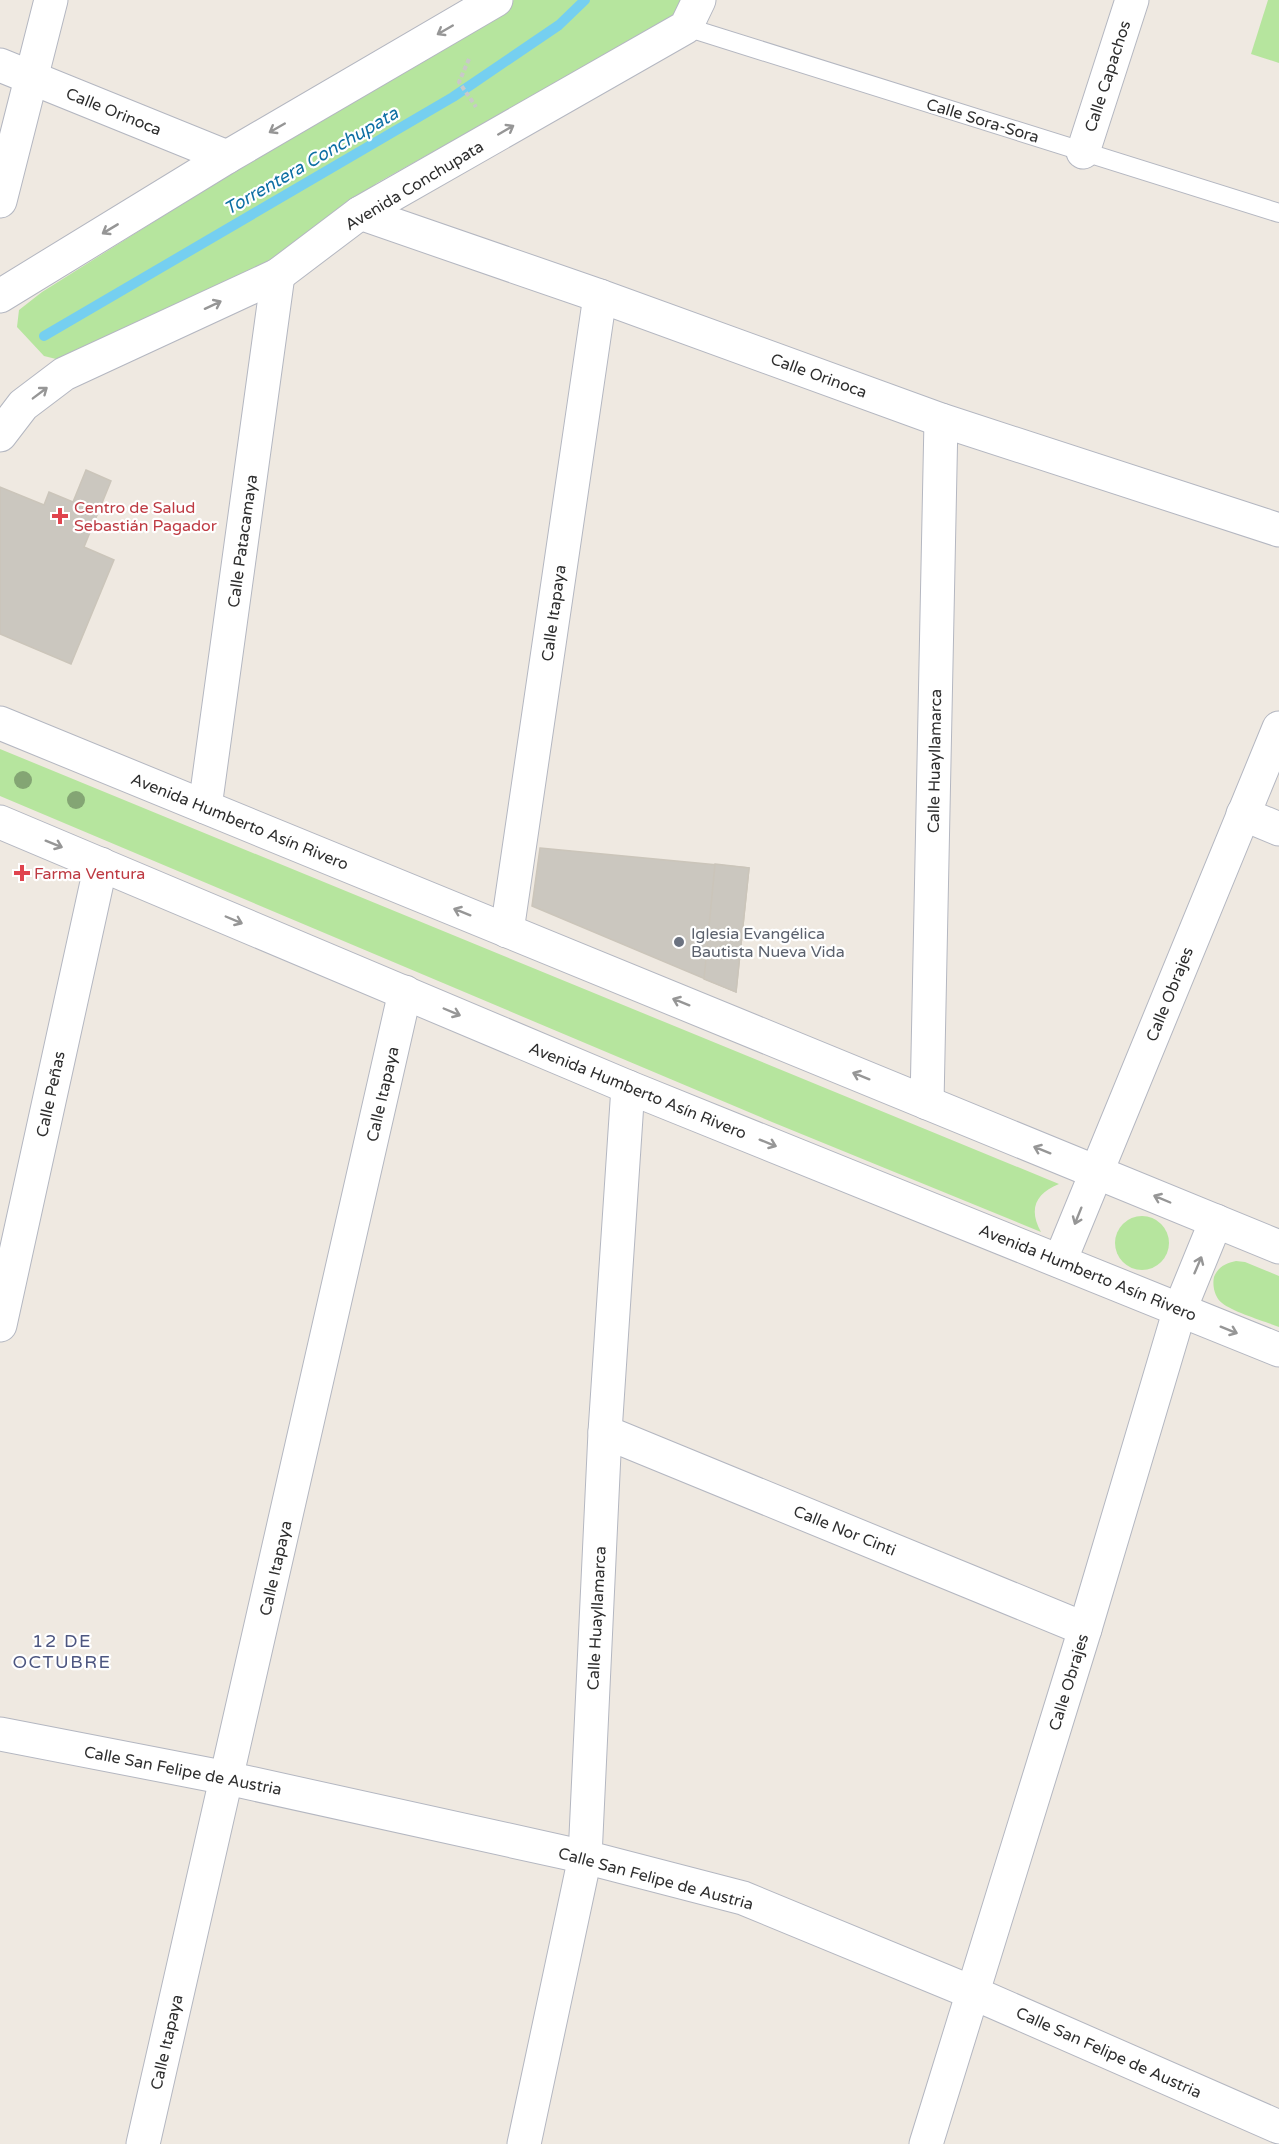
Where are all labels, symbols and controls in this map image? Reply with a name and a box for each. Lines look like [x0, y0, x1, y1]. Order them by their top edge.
street label: Calle Capachos [1080, 18, 1135, 135]
one-way arrow [437, 24, 454, 36]
street label: Calle Orinoca [63, 84, 164, 140]
street label: Calle Sora-Sora [924, 94, 1042, 148]
water label: Torrentera Conchupata [220, 102, 403, 220]
one-way arrow [269, 123, 286, 135]
one-way arrow [497, 124, 514, 136]
street label: Avenida Conchupata [342, 137, 487, 235]
one-way arrow [102, 223, 119, 235]
one-way arrow [204, 299, 222, 310]
street label: Calle Orinoca [768, 349, 870, 403]
one-way arrow [31, 386, 47, 399]
street label: Calle Patacamaya [224, 473, 262, 609]
place label: Centro de Salud Sebastián Pagador [74, 498, 218, 536]
marker: Centro de Salud Sebastián Pagador [51, 507, 69, 525]
street label: Calle Itapaya [537, 564, 571, 663]
street label: Calle Huayllamarca [924, 689, 946, 833]
street label: Avenida Humberto Asín Rivero [128, 769, 351, 875]
one-way arrow [44, 839, 63, 850]
place label: Farma Ventura [34, 864, 145, 884]
marker: Farma Ventura [15, 866, 29, 880]
one-way arrow [453, 906, 471, 917]
one-way arrow [224, 915, 243, 926]
place label: Iglesia Evangélica Bautista Nueva Vida [691, 924, 845, 962]
marker: Iglesia Evangélica Bautista Nueva Vida [672, 935, 686, 949]
street label: Calle Obrajes [1142, 944, 1198, 1045]
one-way arrow [672, 996, 691, 1007]
one-way arrow [443, 1007, 461, 1018]
street label: Avenida Humberto Asín Rivero [526, 1038, 749, 1144]
street label: Calle Itapaya [362, 1045, 404, 1144]
street label: Calle Peñas [32, 1049, 70, 1139]
one-way arrow [853, 1070, 871, 1081]
one-way arrow [758, 1138, 777, 1149]
one-way arrow [1033, 1143, 1052, 1154]
one-way arrow [1153, 1193, 1172, 1204]
one-way arrow [1072, 1206, 1083, 1225]
street label: Avenida Humberto Asín Rivero [976, 1220, 1199, 1326]
one-way arrow [1193, 1257, 1204, 1275]
one-way arrow [1220, 1325, 1238, 1336]
street label: Calle Nor Cinti [790, 1501, 899, 1561]
street label: Calle Itapaya [255, 1519, 297, 1618]
street label: Calle Huayllamarca [583, 1545, 611, 1691]
district label: 12 DE OCTUBRE [12, 1630, 112, 1673]
street label: Calle Obrajes [1045, 1631, 1093, 1733]
street label: Calle San Felipe de Austria [82, 1742, 283, 1800]
street label: Calle San Felipe de Austria [556, 1843, 755, 1915]
street label: Calle Itapaya [146, 1993, 188, 2092]
street label: Calle San Felipe de Austria [1013, 2003, 1205, 2103]

